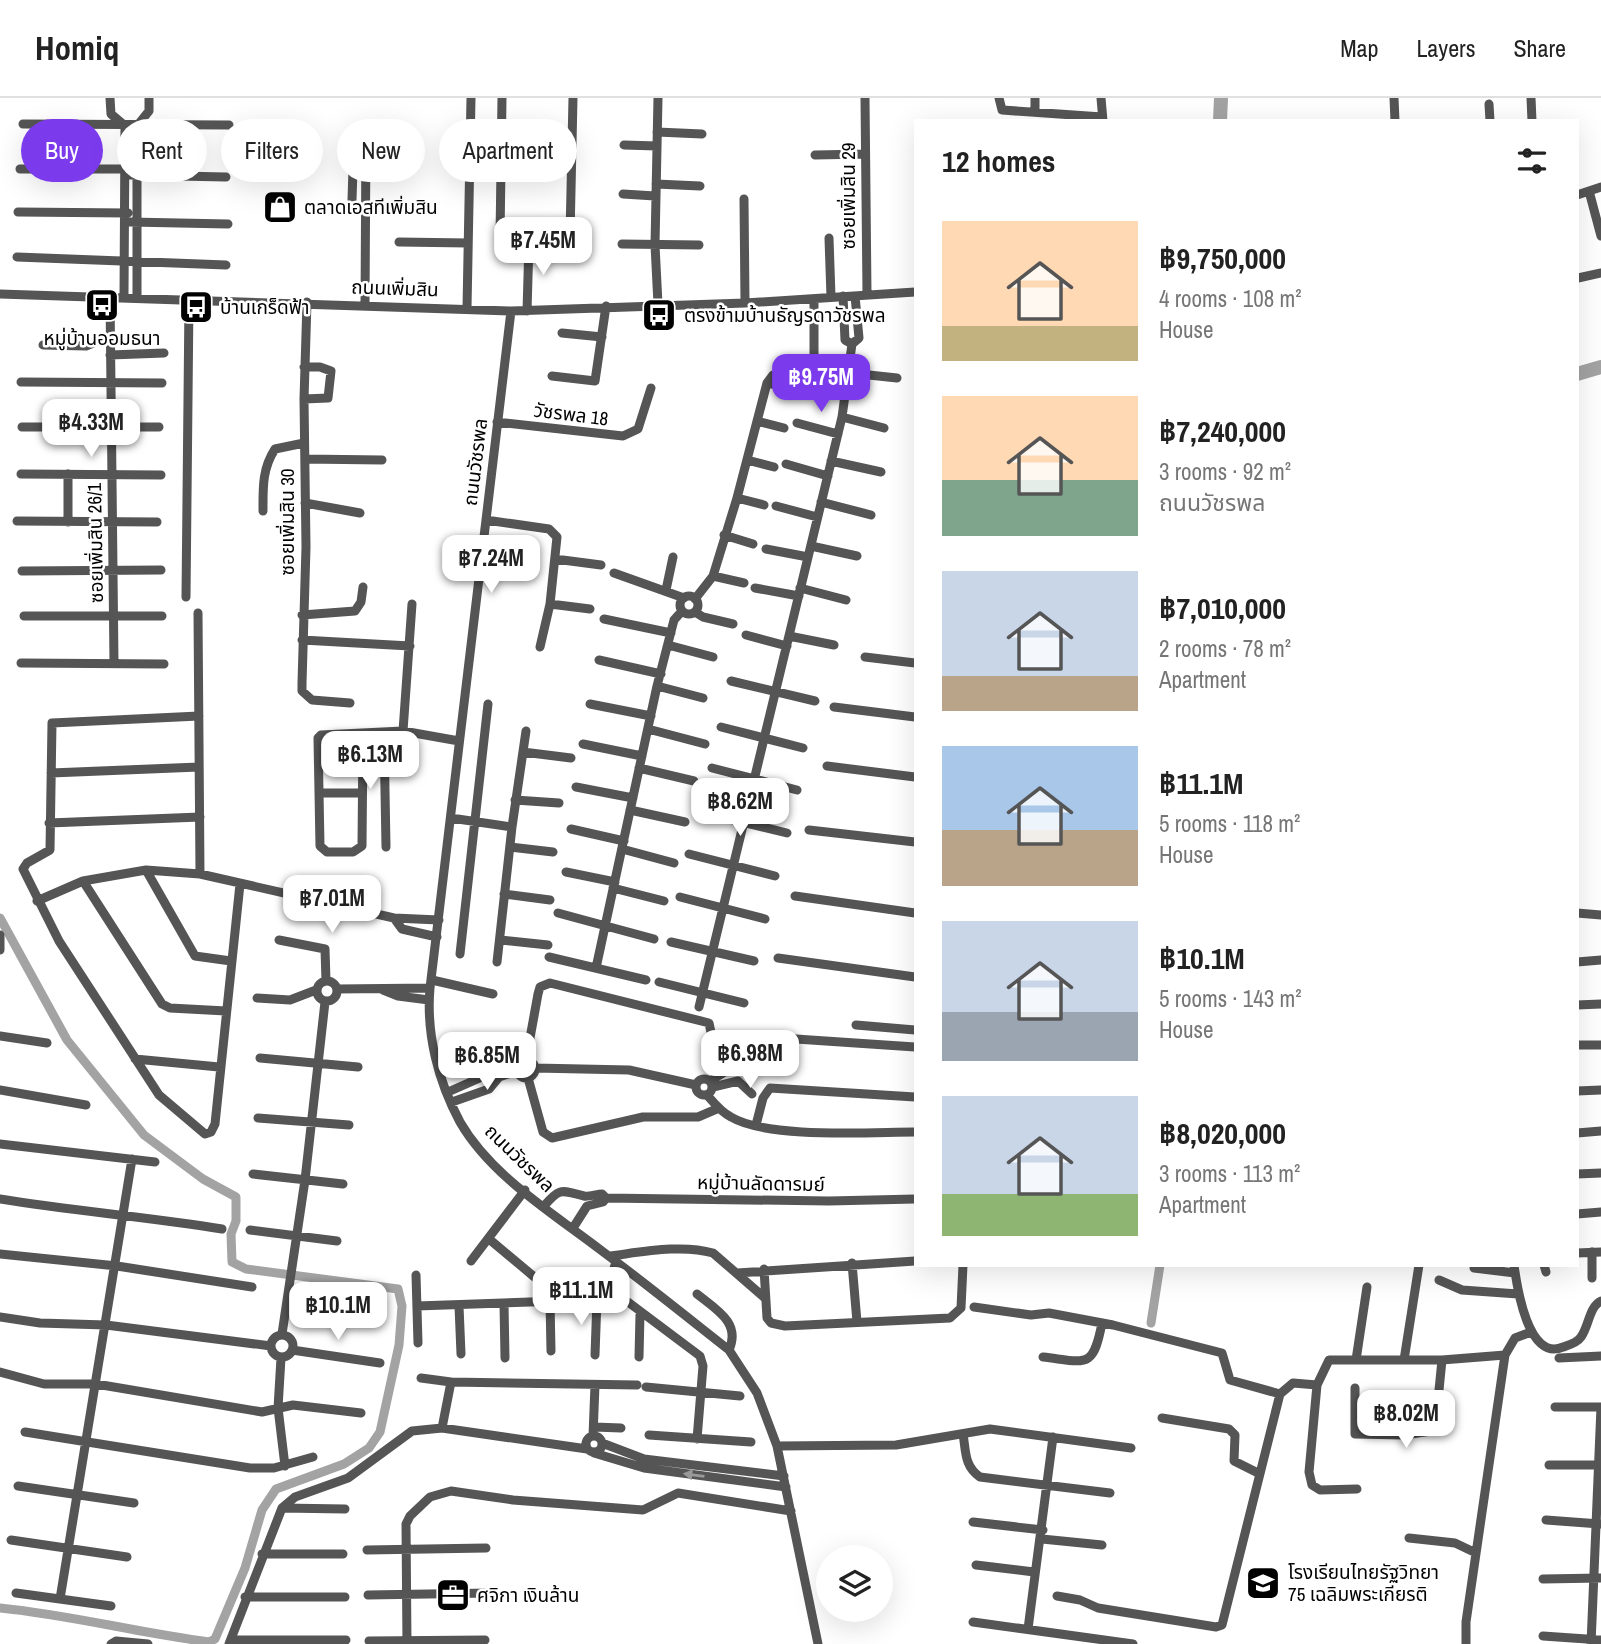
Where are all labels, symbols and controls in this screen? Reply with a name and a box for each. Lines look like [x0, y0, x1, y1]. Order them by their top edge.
text: Homiq [35, 26, 119, 70]
text: Map [1340, 32, 1378, 64]
text: Layers [1416, 32, 1475, 64]
text: Share [1513, 32, 1566, 64]
chip: Buy [21, 119, 103, 182]
chip: Rent [117, 119, 207, 182]
chip: Filters [221, 119, 323, 182]
chip: New [337, 119, 425, 182]
chip: Apartment [439, 119, 577, 182]
text: 12 homes [942, 141, 1056, 181]
street label: ซอยเพิ่มสิน 29 [835, 142, 861, 250]
icon: filters [1513, 142, 1551, 180]
shop icon: ตลาดเอสทีเพิ่มสิน [261, 188, 299, 226]
place label: ตลาดเอสทีเพิ่มสิน [304, 194, 438, 220]
pin: ฿7.45M [486, 218, 600, 277]
text: ฿7.45M [510, 224, 576, 255]
text: ฿9,750,000 [1159, 238, 1286, 278]
icon: home [998, 249, 1082, 333]
street label: ถนนเพิ่มสิน [351, 273, 439, 303]
text: 4 rooms · 108 m² [1159, 283, 1302, 314]
bus stop icon: หมู่บ้านออมธนา [83, 286, 121, 324]
bus stop icon: บ้านเกร็ดฟ้า [177, 288, 215, 326]
place label: บ้านเกร็ดฟ้า [220, 294, 310, 320]
bus stop icon: ตรงข้ามบ้านธัญรดาวัชรพล [640, 296, 678, 334]
place label: ตรงข้ามบ้านธัญรดาวัชรพล [684, 302, 886, 328]
text: House [1159, 314, 1214, 345]
place label: หมู่บ้านออมธนา [44, 325, 160, 351]
pin: ฿9.75M [764, 354, 878, 414]
text: ฿9.75M [788, 361, 854, 392]
street label: วัชรพล 18 [532, 397, 610, 431]
pin: ฿4.33M [34, 400, 148, 459]
text: ฿4.33M [58, 406, 124, 437]
text: ฿7,240,000 [1159, 411, 1286, 451]
street label: ถนนวัชรพล [457, 417, 493, 507]
icon: home [998, 424, 1082, 508]
text: 3 rooms · 92 m² [1159, 456, 1291, 487]
street label: ซอยเพิ่มสิน 30 [274, 468, 300, 576]
street label: ซอยเพิ่มสิน 26/1 [81, 482, 109, 603]
text: ถนนวัชรพล [1159, 487, 1265, 518]
pin: ฿7.24M [434, 536, 548, 595]
text: ฿7.24M [458, 542, 524, 573]
text: ฿7,010,000 [1159, 588, 1286, 628]
icon: home [998, 599, 1082, 683]
text: 2 rooms · 78 m² [1159, 633, 1291, 664]
text: Apartment [1159, 664, 1246, 695]
pin: ฿6.13M [313, 732, 427, 791]
text: ฿6.13M [337, 738, 403, 769]
text: ฿11.1M [1159, 763, 1243, 803]
icon: home [998, 774, 1082, 858]
pin: ฿8.62M [683, 778, 797, 838]
text: ฿8.62M [707, 785, 773, 816]
text: 5 rooms · 118 m² [1159, 808, 1300, 839]
text: House [1159, 839, 1214, 870]
pin: ฿7.01M [275, 876, 389, 935]
text: ฿7.01M [299, 882, 365, 913]
text: ฿10.1M [1159, 938, 1245, 978]
icon: home [998, 949, 1082, 1033]
text: 5 rooms · 143 m² [1159, 983, 1302, 1014]
text: House [1159, 1014, 1214, 1045]
pin: ฿6.98M [693, 1030, 807, 1090]
pin: ฿6.85M [430, 1032, 544, 1092]
text: ฿6.98M [717, 1037, 783, 1068]
text: ฿6.85M [454, 1039, 520, 1070]
text: ฿8,020,000 [1159, 1113, 1286, 1153]
street label: ถนนวัชรพล [479, 1118, 561, 1198]
icon: home [998, 1124, 1082, 1208]
text: 3 rooms · 113 m² [1159, 1158, 1300, 1189]
street label: หมู่บ้านลัดดารมย์ [697, 1169, 825, 1197]
text: Apartment [1159, 1189, 1246, 1220]
pin: ฿11.1M [524, 1268, 638, 1327]
text: ฿11.1M [549, 1274, 613, 1305]
pin: ฿10.1M [281, 1282, 395, 1342]
text: ฿10.1M [305, 1289, 371, 1320]
pin: ฿8.02M [1349, 1390, 1463, 1450]
text: ฿8.02M [1373, 1397, 1439, 1428]
one-way arrow [683, 1469, 705, 1480]
map controls [816, 1545, 893, 1622]
button: layers [816, 1545, 893, 1622]
place label: โรงเรียนไทยรัฐวิทยา 75 เฉลิมพระเกียรติ [1288, 1559, 1439, 1607]
school or university icon: โรงเรียนไทยรัฐวิทยา 75 เฉลิมพระเกียรติ [1244, 1564, 1282, 1602]
office icon: ศจิกา เงินล้าน [434, 1576, 472, 1614]
place label: ศจิกา เงินล้าน [477, 1582, 579, 1608]

